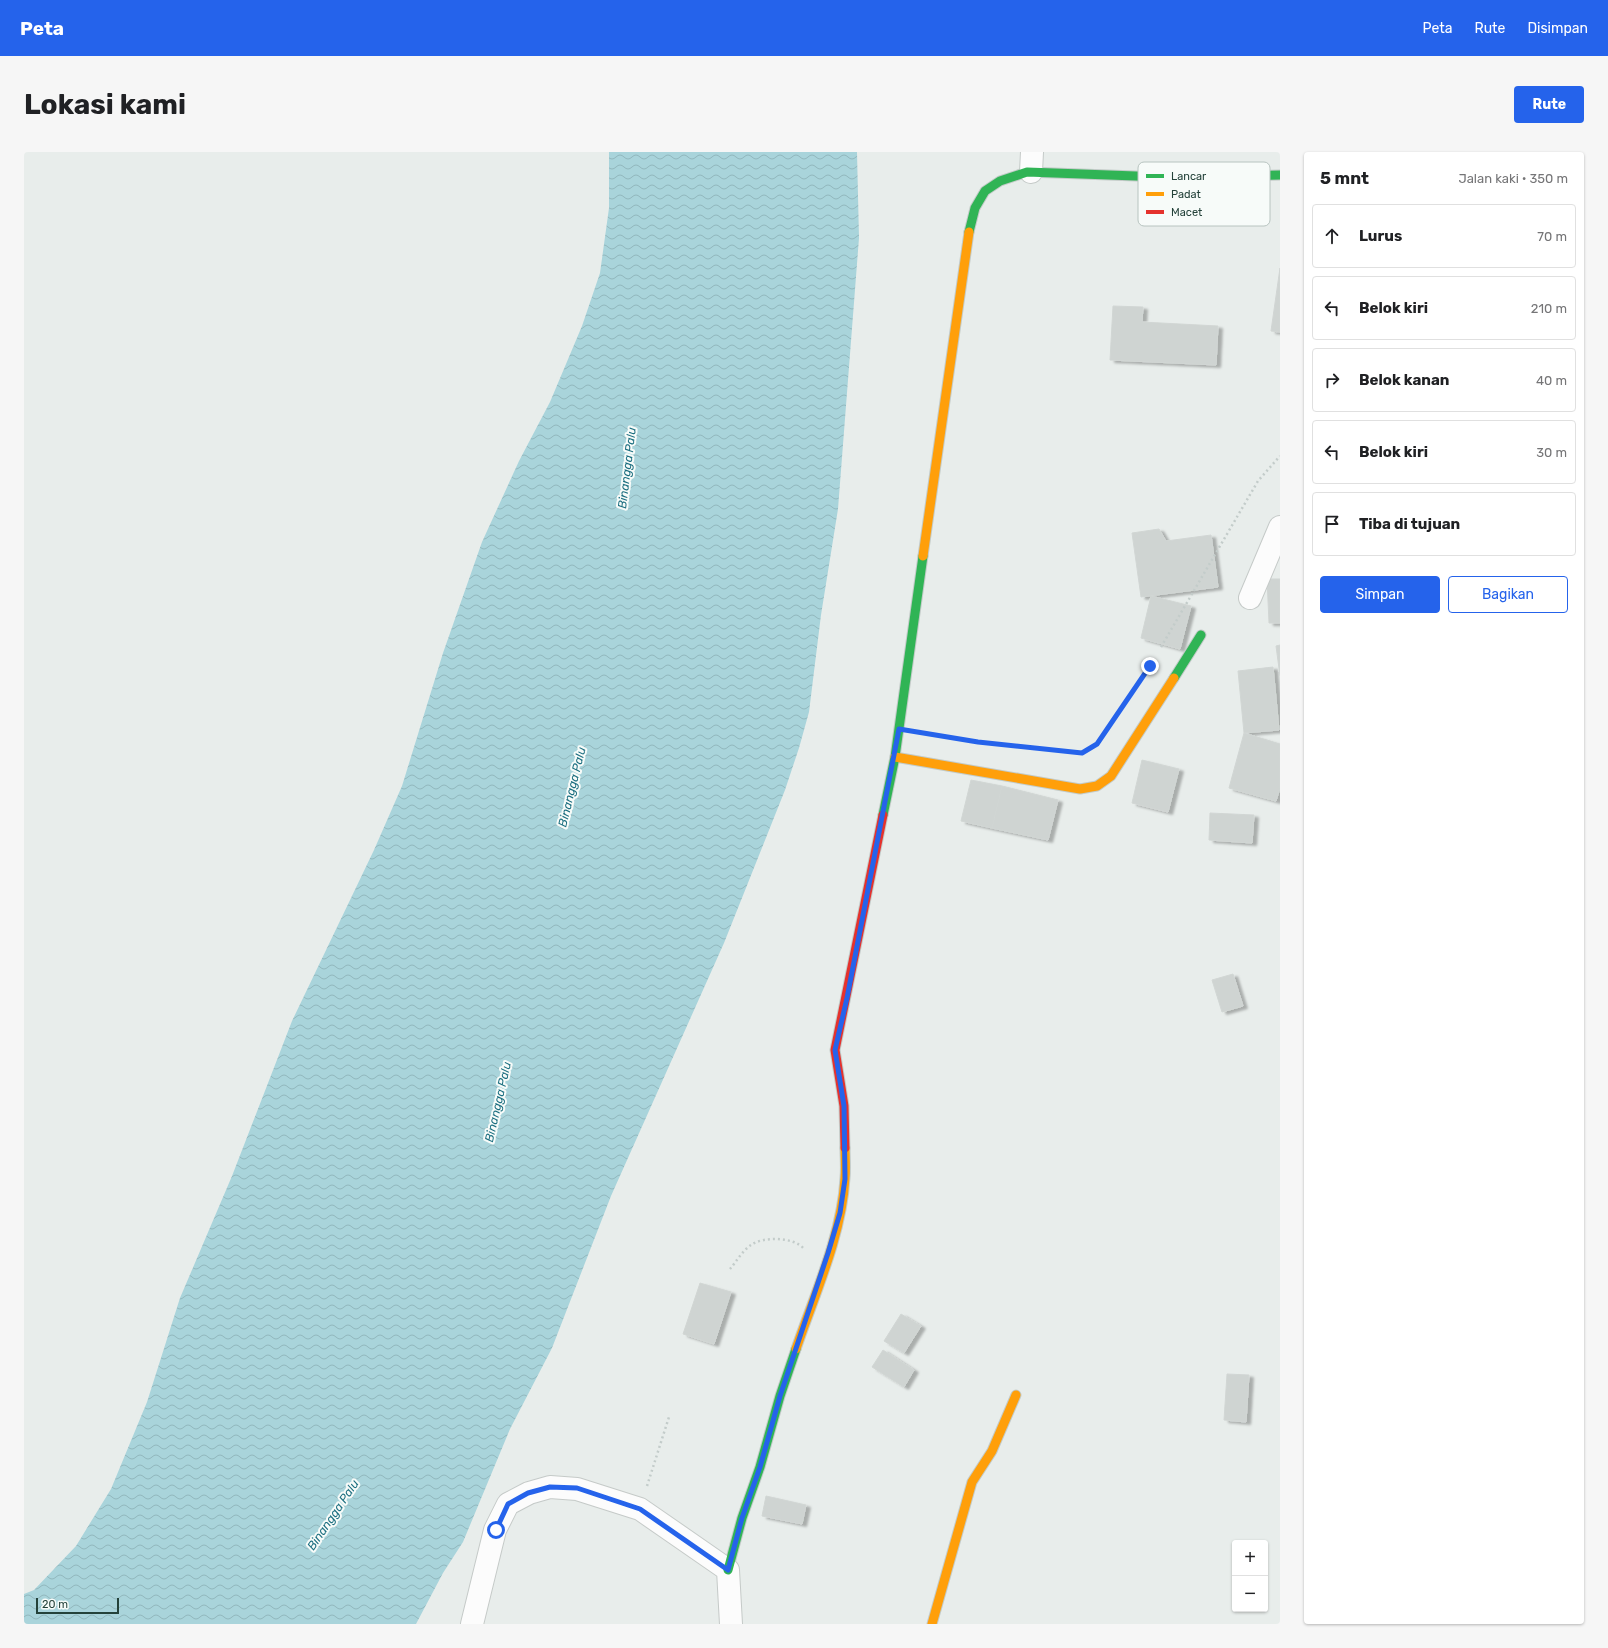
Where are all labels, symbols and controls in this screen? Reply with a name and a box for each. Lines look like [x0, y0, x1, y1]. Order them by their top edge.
text: Peta [20, 17, 64, 40]
text: Peta [1423, 20, 1453, 37]
text: Rute [1475, 20, 1505, 37]
text: Disimpan [1527, 20, 1588, 37]
button: Rute [1514, 86, 1584, 123]
text: Lokasi kami [24, 88, 186, 121]
legend [1138, 162, 1270, 226]
text: 5 mnt [1320, 168, 1369, 188]
text: Lancar [1171, 170, 1207, 183]
text: Jalan kaki · 350 m [1458, 171, 1568, 186]
text: Padat [1171, 188, 1202, 201]
text: Macet [1171, 206, 1203, 219]
icon: ahead [1321, 225, 1343, 247]
text: Lurus [1359, 227, 1402, 245]
text: 70 m [1537, 229, 1567, 244]
icon: left [1321, 297, 1343, 319]
text: Belok kiri [1359, 299, 1428, 317]
text: 210 m [1531, 301, 1567, 316]
icon: right [1321, 369, 1343, 391]
text: Belok kanan [1359, 371, 1449, 389]
text: 40 m [1536, 373, 1567, 388]
water label: Binangga Palu [615, 427, 639, 509]
icon: left [1321, 441, 1343, 463]
text: Belok kiri [1359, 443, 1428, 461]
text: 30 m [1536, 445, 1567, 460]
icon: arrive [1321, 513, 1343, 535]
text: Tiba di tujuan [1359, 515, 1460, 533]
button: Simpan [1320, 576, 1440, 613]
button: Bagikan [1448, 576, 1568, 613]
route end [1141, 657, 1159, 675]
water label: Binangga Palu [555, 746, 589, 828]
water label: Binangga Palu [482, 1061, 514, 1143]
water label: Binangga Palu [304, 1477, 362, 1553]
route start [487, 1521, 505, 1539]
map controls [1232, 1540, 1268, 1612]
button: + [1232, 1540, 1268, 1576]
button: − [1232, 1576, 1268, 1612]
scale bar [36, 1596, 119, 1615]
text: 20 m [42, 1598, 68, 1611]

